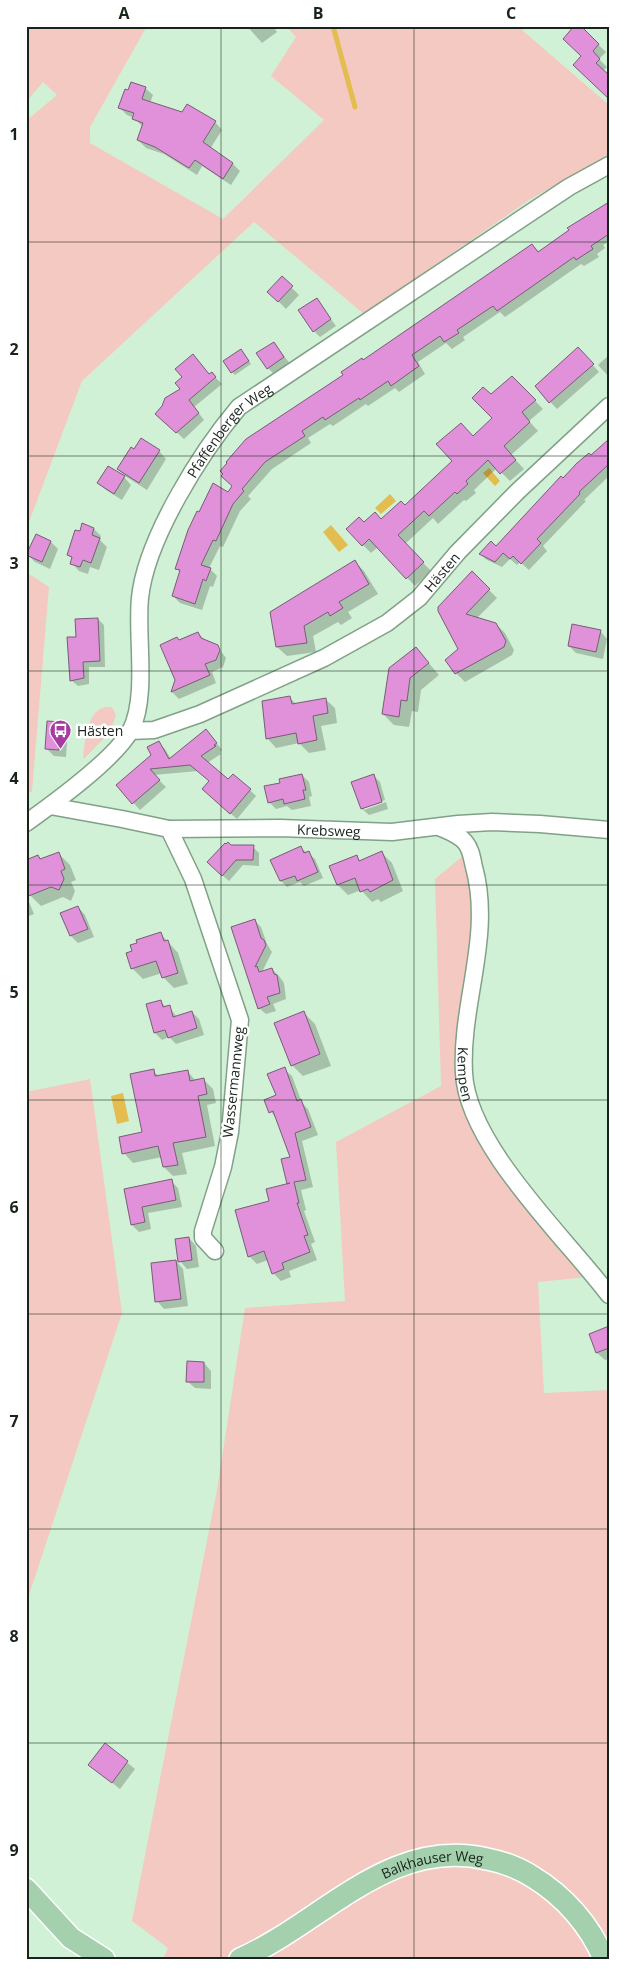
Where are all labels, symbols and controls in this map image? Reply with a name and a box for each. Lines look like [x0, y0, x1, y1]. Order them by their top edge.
text: A [118, 2, 130, 24]
text: B [313, 2, 323, 24]
text: C [506, 2, 516, 24]
text: 1 [9, 123, 19, 145]
text: 2 [9, 338, 19, 360]
street label: Pfaffenberger Weg [182, 378, 276, 481]
street label: Hästen [419, 548, 464, 595]
text: 3 [9, 552, 19, 574]
bus stop icon: Hästen [49, 718, 73, 749]
place label: Hästen [77, 721, 123, 740]
text: 4 [9, 767, 19, 789]
street label: Krebsweg [297, 819, 361, 840]
text: 5 [9, 981, 19, 1003]
street label: Wassermannweg [218, 1025, 248, 1139]
street label: Kempen [454, 1047, 478, 1104]
text: 6 [9, 1196, 19, 1218]
text: 7 [9, 1410, 19, 1432]
text: 8 [9, 1625, 19, 1647]
text: 9 [9, 1839, 19, 1861]
street label: Balkhauser Weg [378, 1846, 486, 1882]

